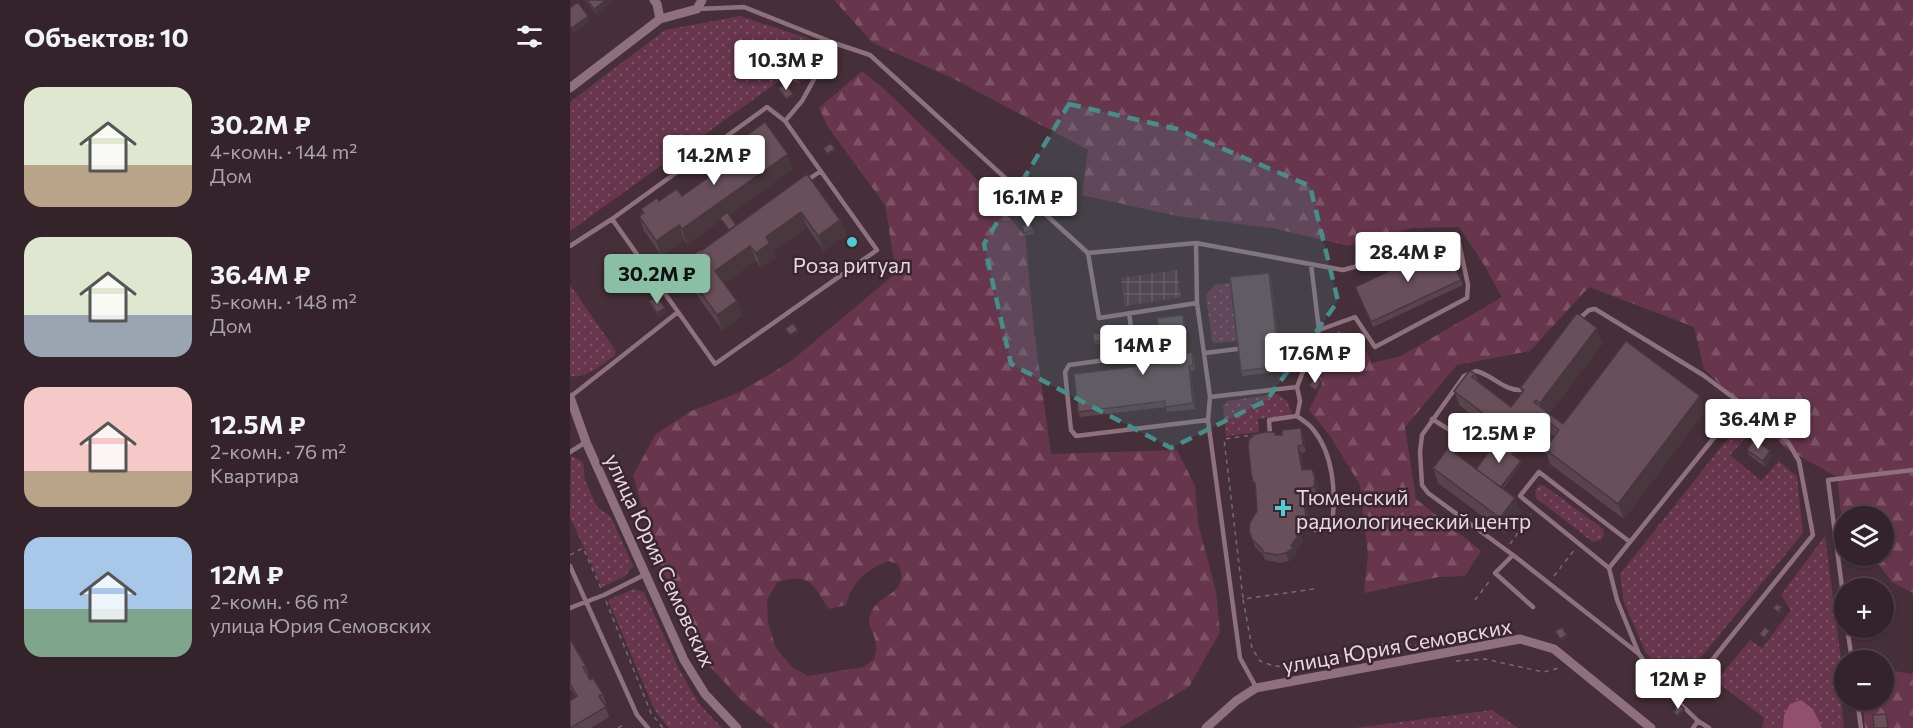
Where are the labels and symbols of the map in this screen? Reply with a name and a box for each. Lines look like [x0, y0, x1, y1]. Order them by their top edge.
pin: 10.3M ₽ [731, 40, 841, 91]
pin: 14.2M ₽ [659, 135, 769, 186]
pin: 16.1M ₽ [973, 177, 1083, 228]
pin: 28.4M ₽ [1353, 232, 1463, 283]
marker: Роза ритуал [845, 235, 859, 249]
place label: Роза ритуал [793, 252, 911, 277]
pin: 30.2M ₽ [602, 254, 712, 305]
pin: 14M ₽ [1101, 325, 1185, 376]
pin: 17.6M ₽ [1260, 333, 1370, 384]
pin: 36.4M ₽ [1703, 399, 1813, 450]
pin: 12.5M ₽ [1444, 413, 1554, 464]
street label: улица Юрия Семовских [601, 449, 721, 671]
place label: Тюменский радиологический центр [1296, 484, 1531, 533]
marker: Тюменский радиологический центр [1274, 499, 1292, 517]
street label: улица Юрия Семовских [1280, 613, 1514, 677]
pin: 12M ₽ [1636, 659, 1720, 710]

